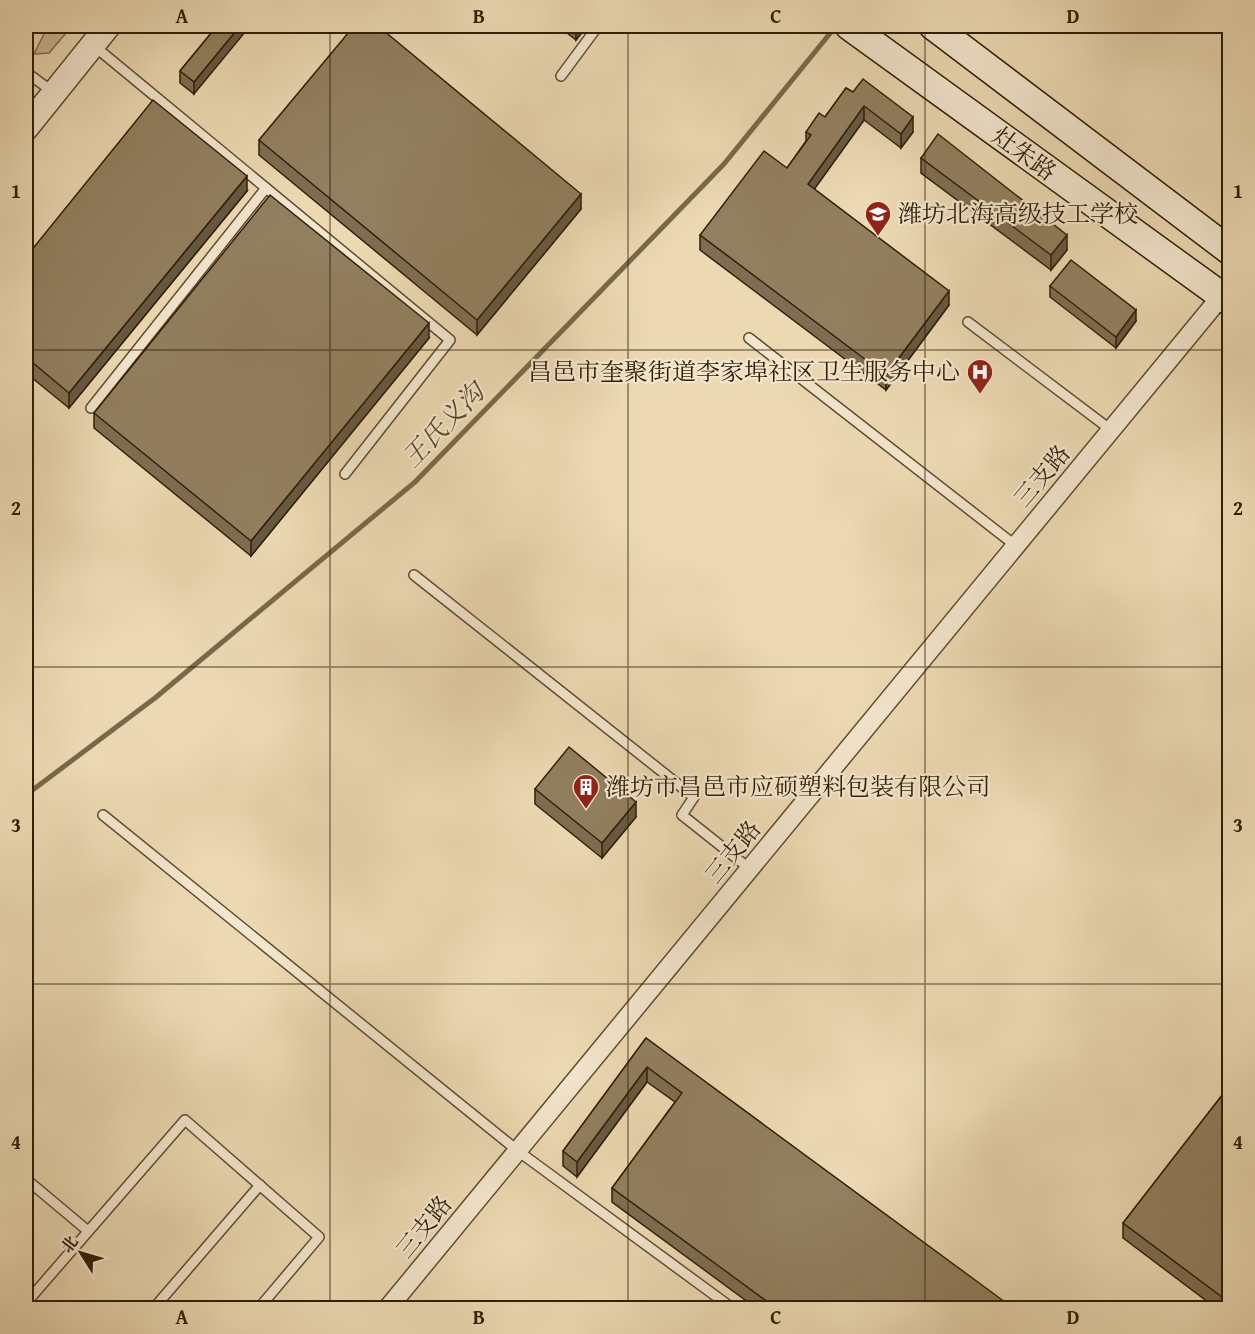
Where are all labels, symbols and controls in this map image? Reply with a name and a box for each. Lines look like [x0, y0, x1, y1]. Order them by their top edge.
text: A [176, 1, 189, 30]
text: B [473, 1, 485, 30]
text: C [770, 1, 782, 30]
text: D [1066, 1, 1080, 30]
street label: 灶朱路 [985, 118, 1064, 189]
text: 1 [11, 176, 21, 205]
text: 1 [1233, 176, 1243, 205]
place label: 潍坊北海高级技工学校 [898, 196, 1138, 231]
school or university icon: 潍坊北海高级技工学校 [863, 199, 893, 237]
place label: 昌邑市奎聚街道李家埠社区卫生服务中心 [528, 354, 960, 389]
hospital icon: 昌邑市奎聚街道李家埠社区卫生服务中心 [965, 357, 995, 395]
water label: 王氏义沟 [392, 371, 496, 476]
street label: 三支路 [1005, 437, 1078, 515]
text: 2 [11, 493, 21, 522]
text: 2 [1233, 493, 1243, 522]
place label: 潍坊市昌邑市应硕塑料包装有限公司 [606, 769, 990, 804]
building icon: 潍坊市昌邑市应硕塑料包装有限公司 [571, 772, 601, 810]
text: 3 [11, 810, 21, 839]
text: 3 [1233, 810, 1243, 839]
street label: 三支路 [696, 813, 769, 891]
text: 4 [11, 1127, 21, 1156]
text: 4 [1233, 1127, 1243, 1156]
street label: 三支路 [387, 1188, 460, 1266]
north arrow [51, 1223, 111, 1283]
text: 北 [55, 1230, 83, 1258]
text: A [176, 1302, 189, 1331]
text: B [473, 1302, 485, 1331]
text: C [770, 1302, 782, 1331]
text: D [1066, 1302, 1080, 1331]

